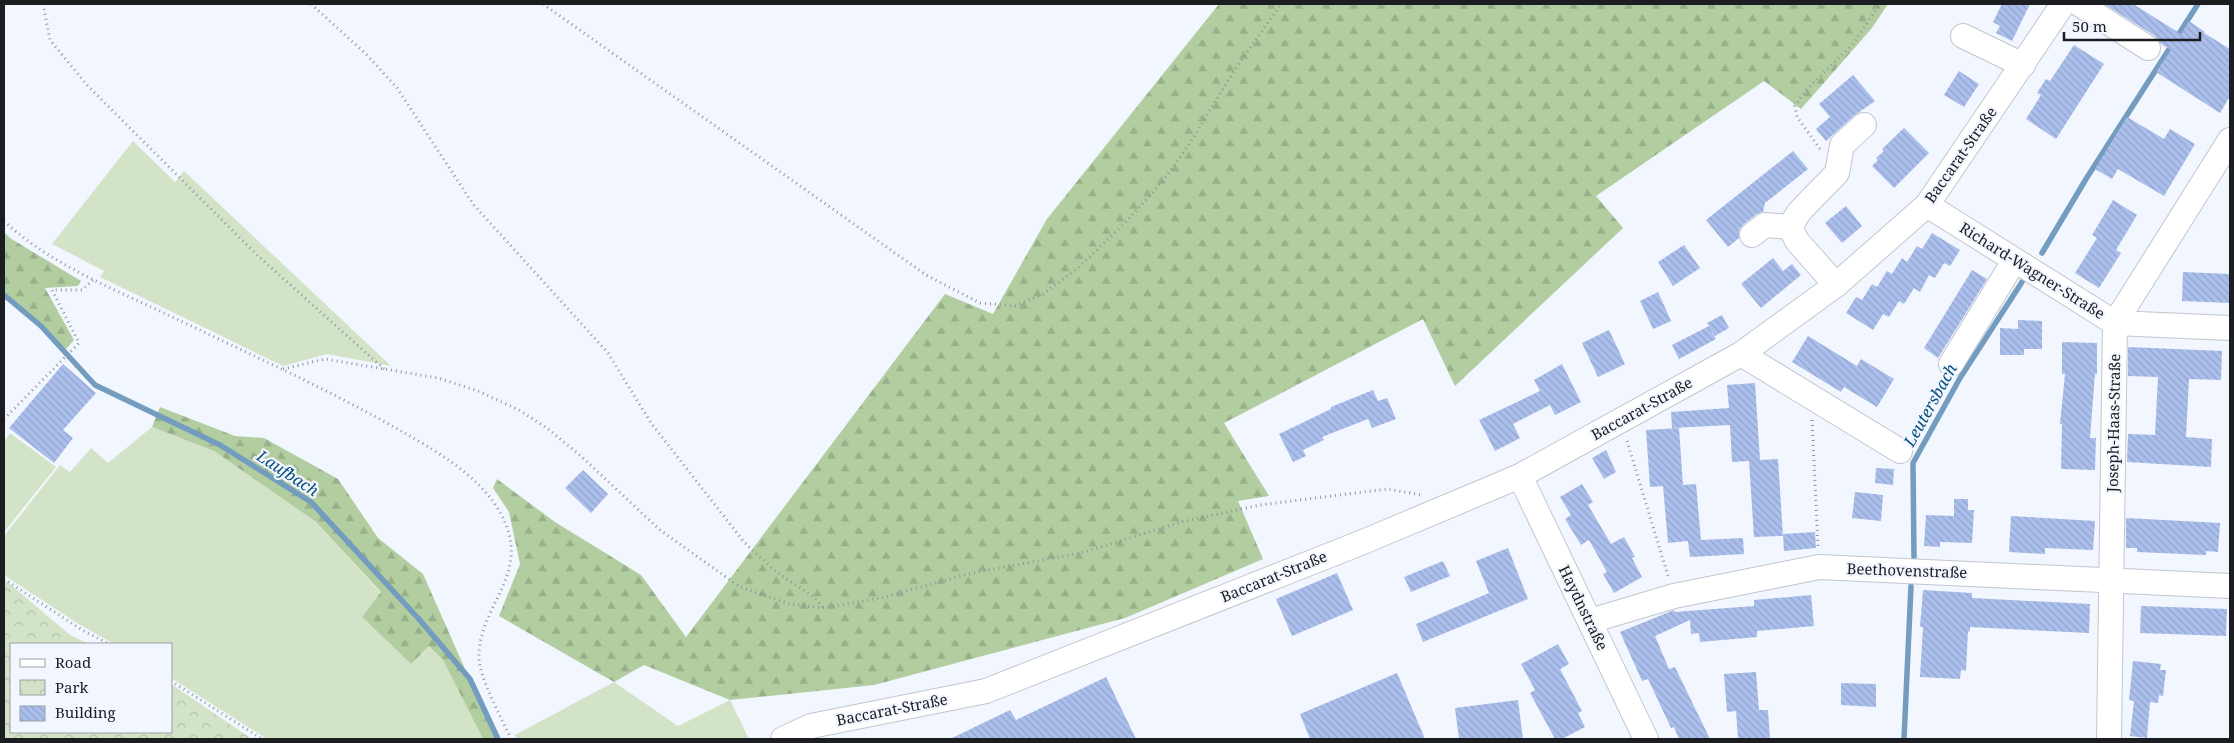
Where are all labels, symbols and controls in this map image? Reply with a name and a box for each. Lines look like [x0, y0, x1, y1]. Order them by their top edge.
scale bar [2064, 10, 2200, 42]
text: 50 m [2072, 16, 2107, 36]
street label: Baccarat-Straße [1920, 102, 2001, 206]
street label: Richard-Wagner-Straße [1956, 217, 2109, 323]
street label: Joseph-Haas-Straße [2102, 353, 2124, 494]
water label: Leutersbach [1898, 359, 1962, 451]
street label: Baccarat-Straße [1587, 372, 1696, 444]
water label: Laufbach [252, 444, 323, 501]
street label: Baccarat-Straße [1218, 546, 1330, 607]
street label: Beethovenstraße [1846, 558, 1968, 582]
street label: Haydnstraße [1555, 562, 1613, 653]
legend [10, 643, 172, 733]
text: Road [55, 652, 91, 672]
text: Park [55, 677, 89, 697]
street label: Baccarat-Straße [834, 688, 949, 730]
text: Building [55, 702, 116, 722]

